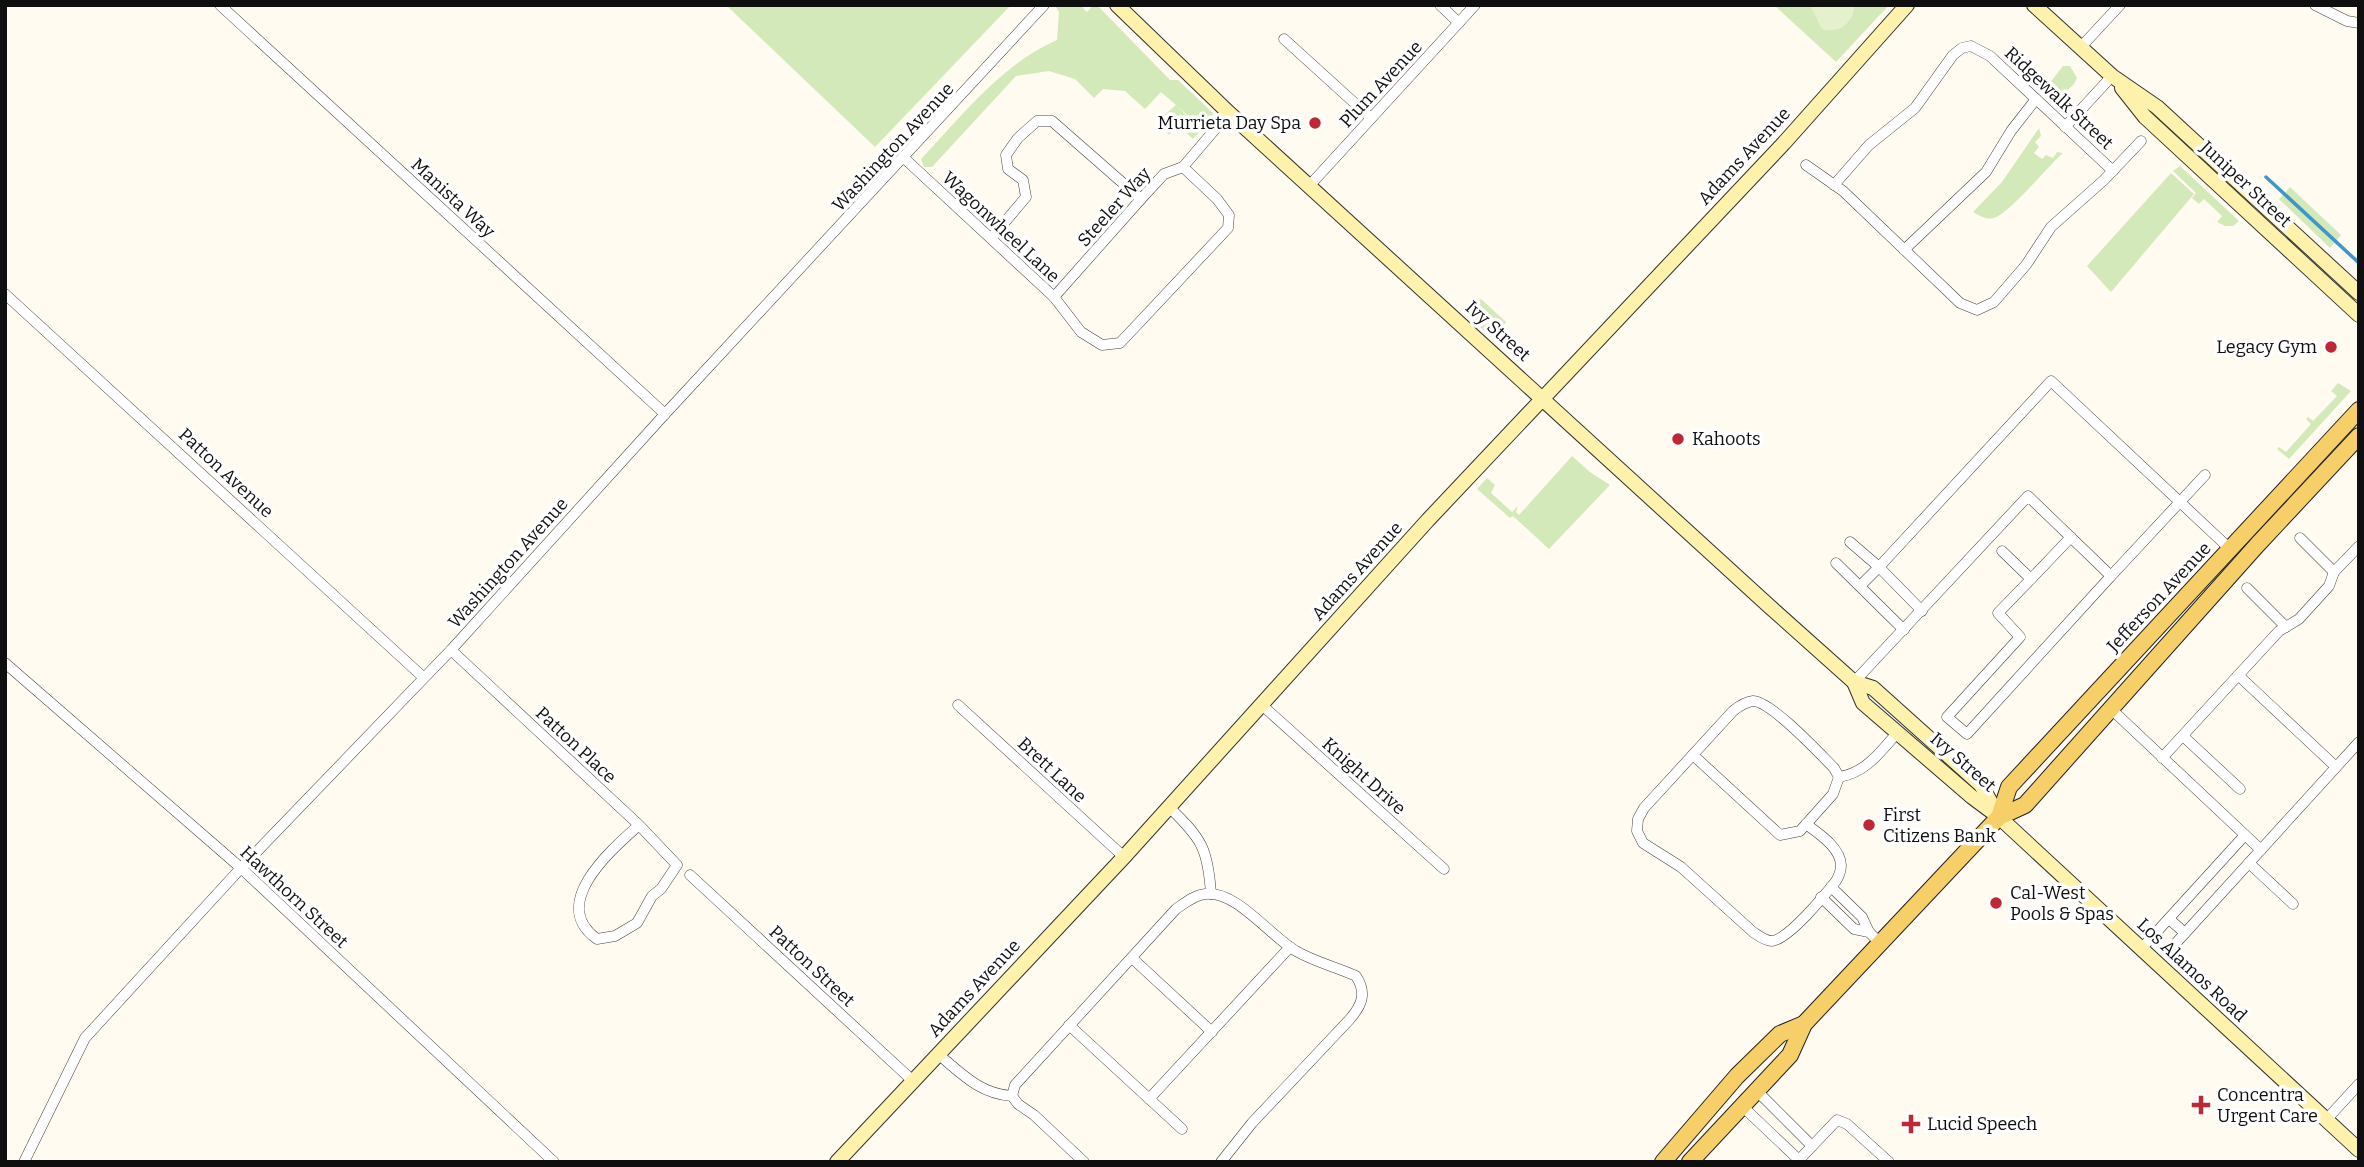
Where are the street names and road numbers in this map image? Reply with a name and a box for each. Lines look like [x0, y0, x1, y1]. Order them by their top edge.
street label: Plum Avenue [1335, 36, 1427, 132]
street label: Ridgewalk Street [2000, 42, 2118, 154]
street label: Washington Avenue [828, 78, 958, 216]
street label: Adams Avenue [1693, 103, 1795, 209]
street label: Juniper Street [2195, 136, 2296, 232]
street label: Manista Way [407, 154, 500, 243]
street label: Steeler Way [1073, 163, 1156, 251]
street label: Wagonwheel Lane [938, 167, 1064, 287]
street label: Ivy Street [1461, 296, 1535, 366]
street label: Patton Avenue [174, 424, 278, 522]
street label: Washington Avenue [444, 493, 572, 633]
street label: Adams Avenue [1307, 517, 1407, 625]
street label: Jefferson Avenue [2102, 537, 2216, 657]
street label: Patton Place [531, 702, 621, 788]
street label: Ivy Street [1926, 728, 2001, 797]
street label: Brett Lane [1013, 733, 1091, 807]
street label: Knight Drive [1318, 733, 1410, 819]
street label: Hawthorn Street [236, 841, 353, 953]
street label: Los Alamos Road [2133, 914, 2252, 1027]
street label: Patton Street [765, 921, 860, 1012]
street label: Adams Avenue [923, 935, 1025, 1041]

